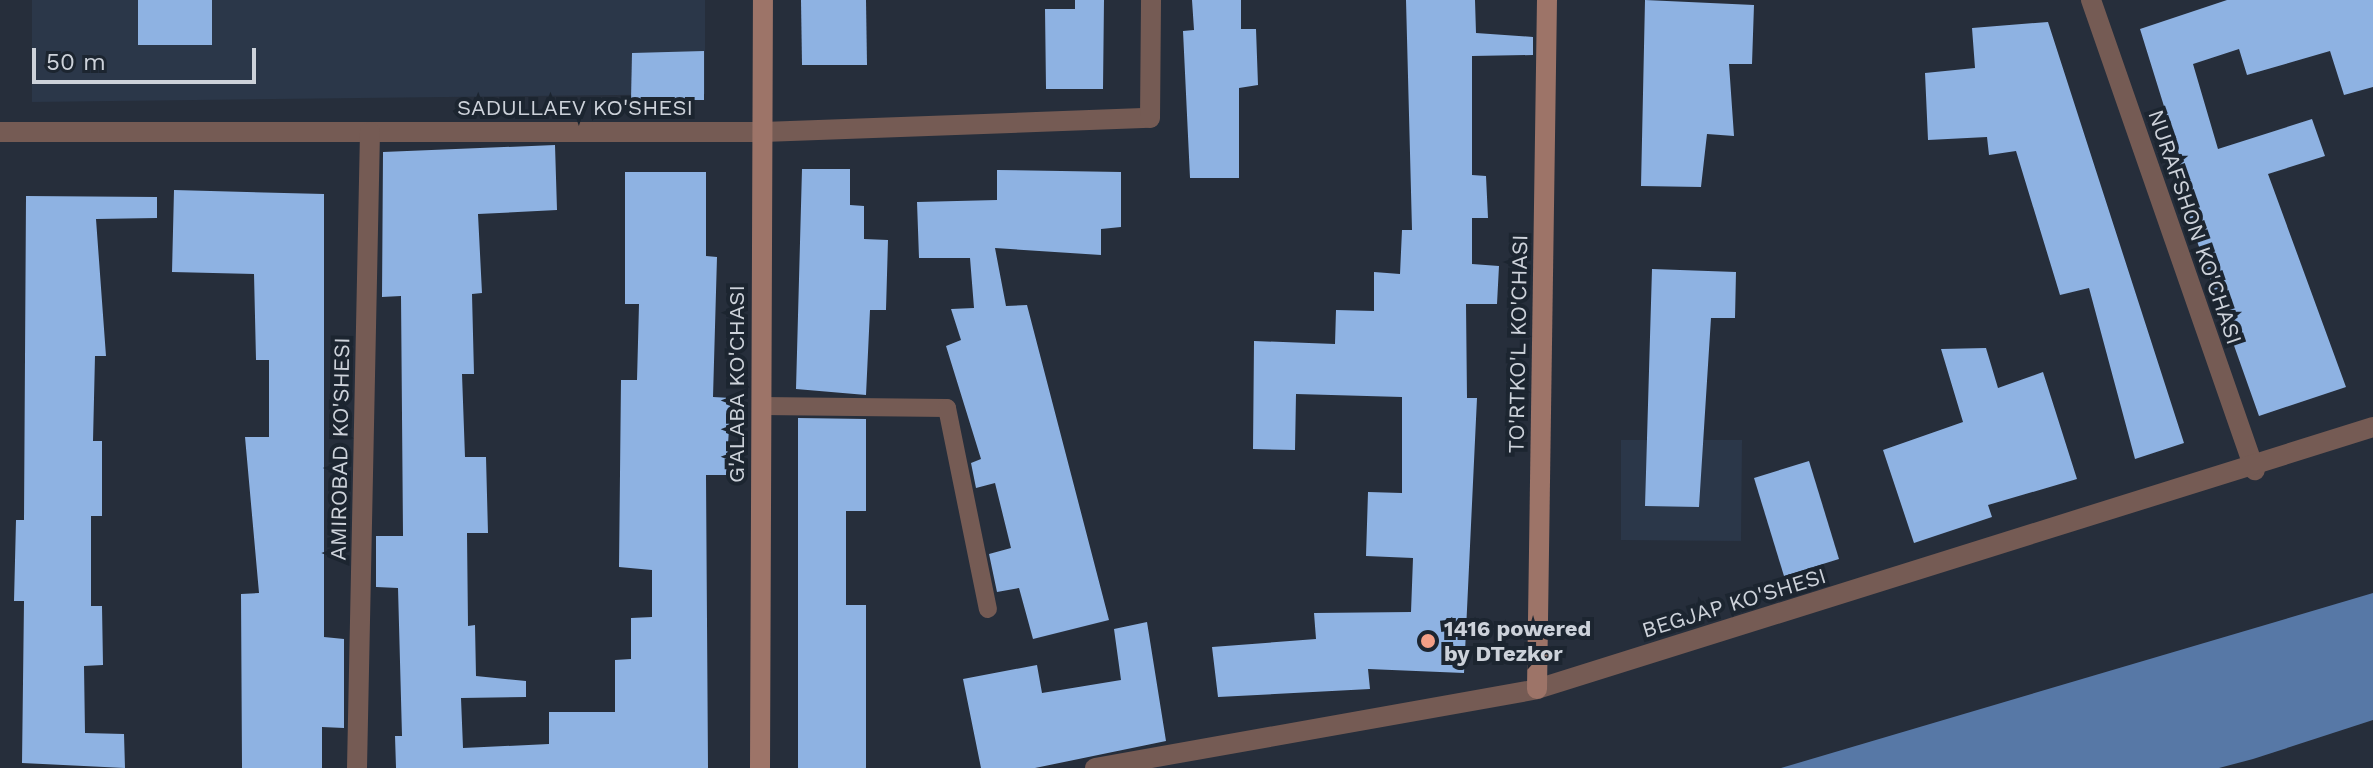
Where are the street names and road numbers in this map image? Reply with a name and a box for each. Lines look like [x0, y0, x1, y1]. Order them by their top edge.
street label: SADULLAEV KO'SHESI [457, 95, 693, 121]
street label: NURAFSHON KO'CHASI [2142, 106, 2248, 348]
street label: TO'RTKO'L KO'CHASI [1503, 234, 1533, 454]
street label: G'ALABA KO'CHASI [724, 285, 750, 483]
street label: AMIROBAD KO'SHESI [325, 337, 355, 561]
street label: BEGJAP KO'SHESI [1638, 562, 1830, 644]

